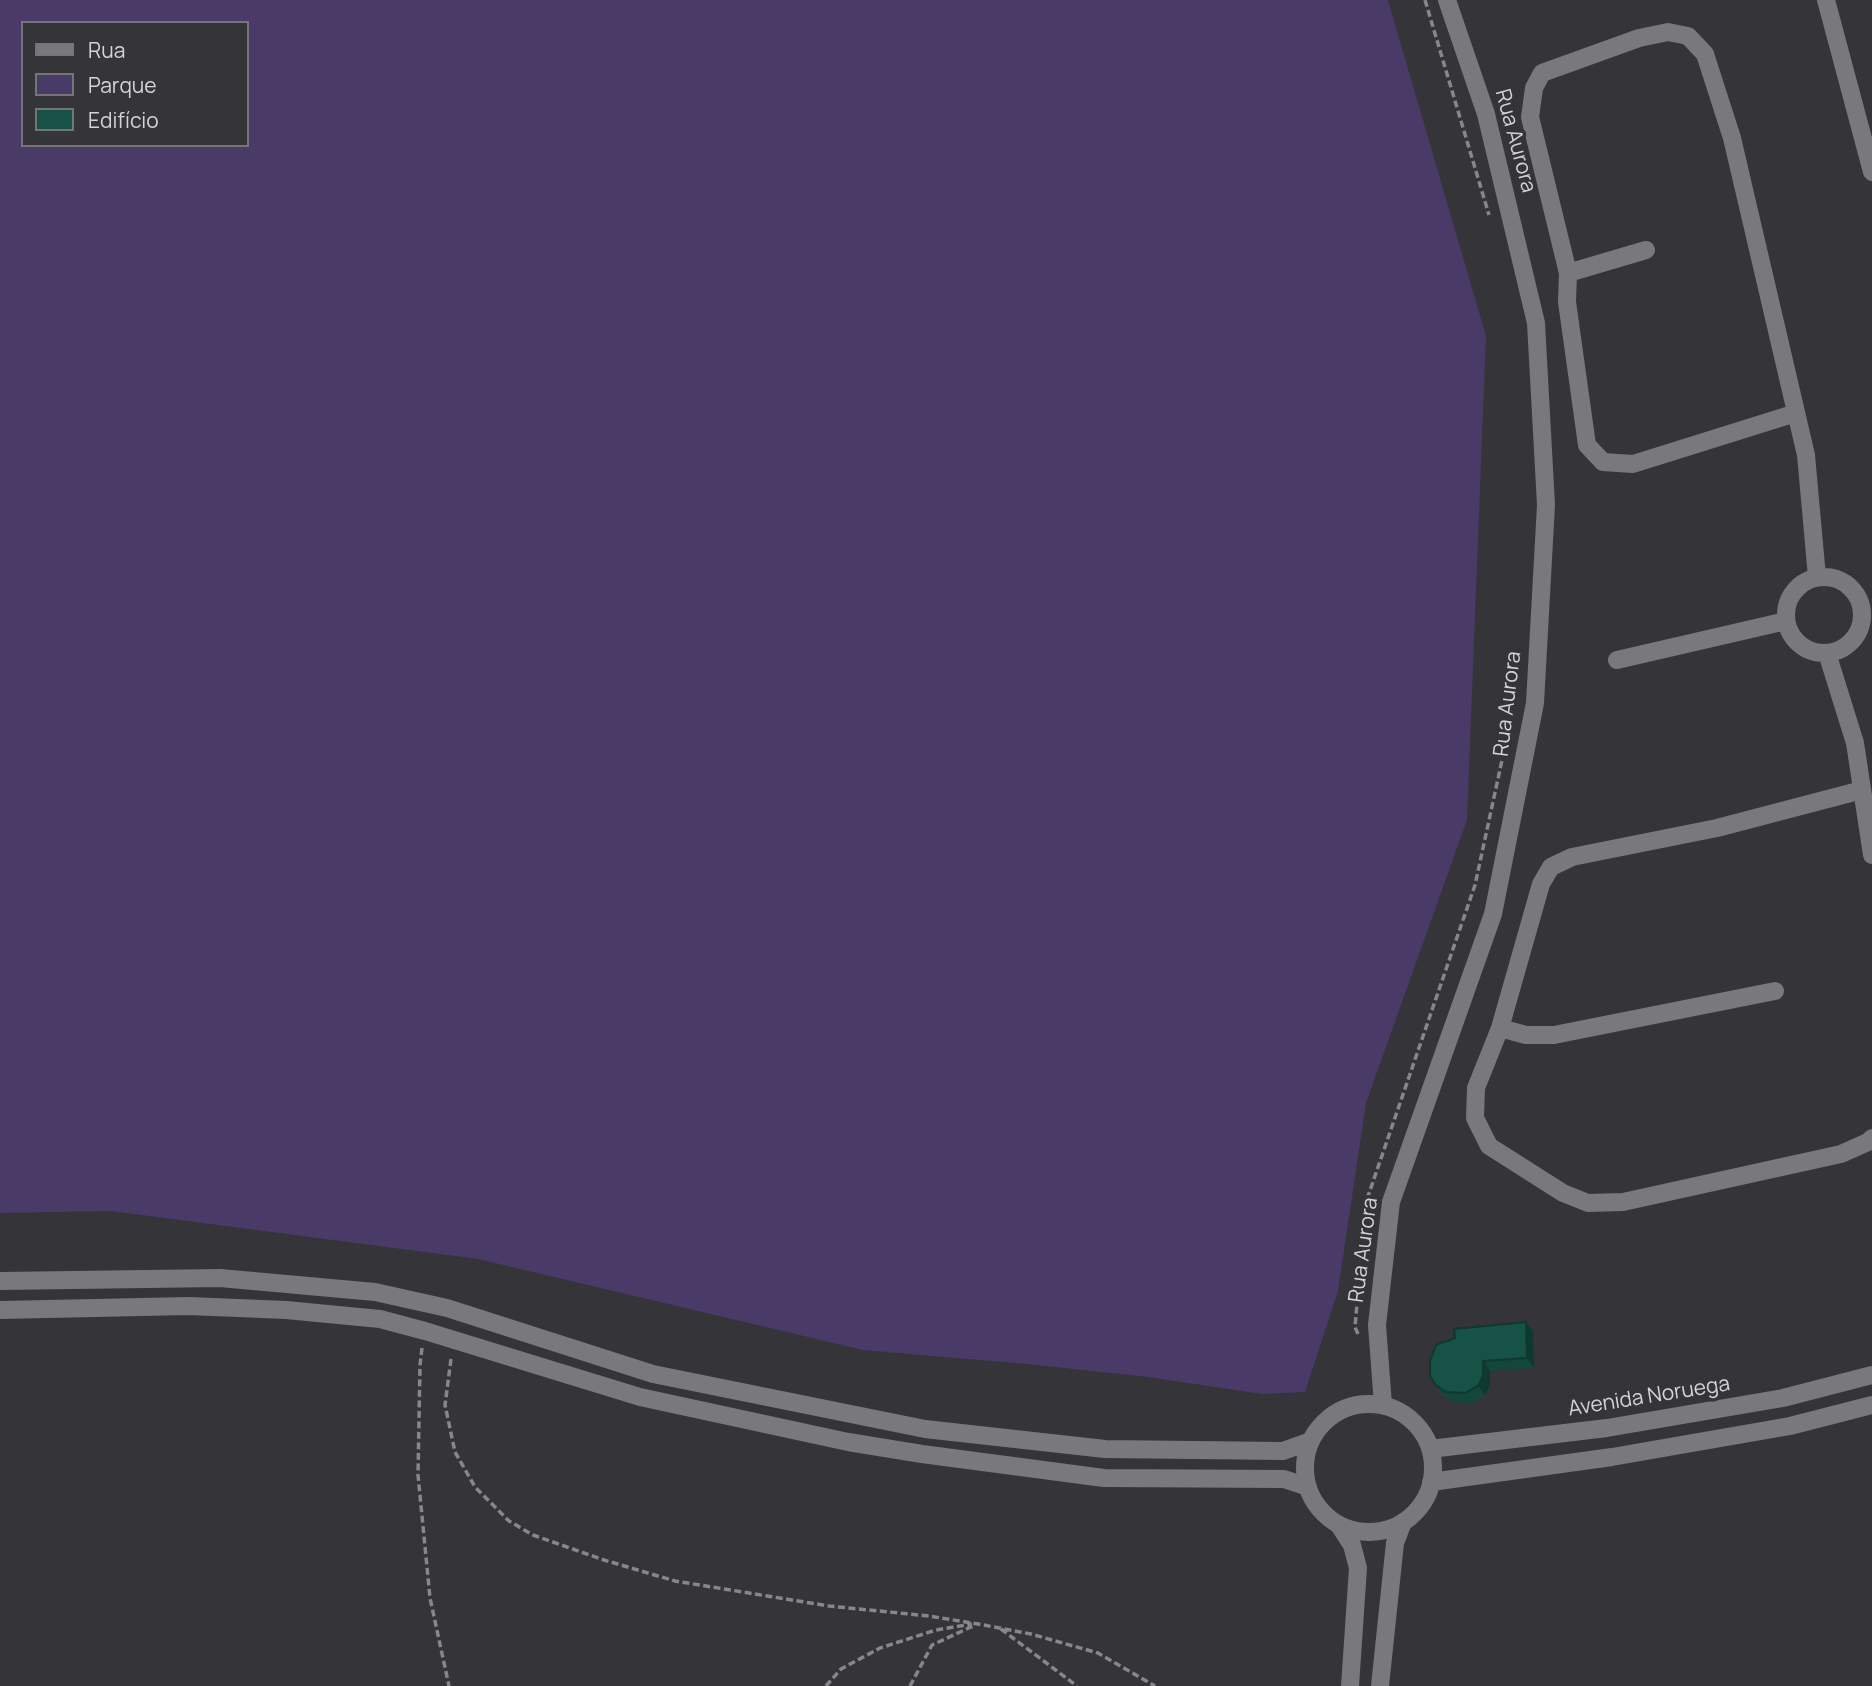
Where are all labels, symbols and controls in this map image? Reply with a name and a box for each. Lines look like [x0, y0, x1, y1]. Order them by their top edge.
legend [21, 21, 248, 147]
text: Rua [88, 36, 125, 64]
text: Parque [88, 71, 157, 99]
street label: Rua Aurora [1489, 87, 1541, 195]
text: Edifício [88, 106, 159, 134]
street label: Rua Aurora [1489, 650, 1527, 758]
street label: Rua Aurora [1344, 1196, 1384, 1304]
street label: Avenida Noruega [1566, 1372, 1732, 1422]

